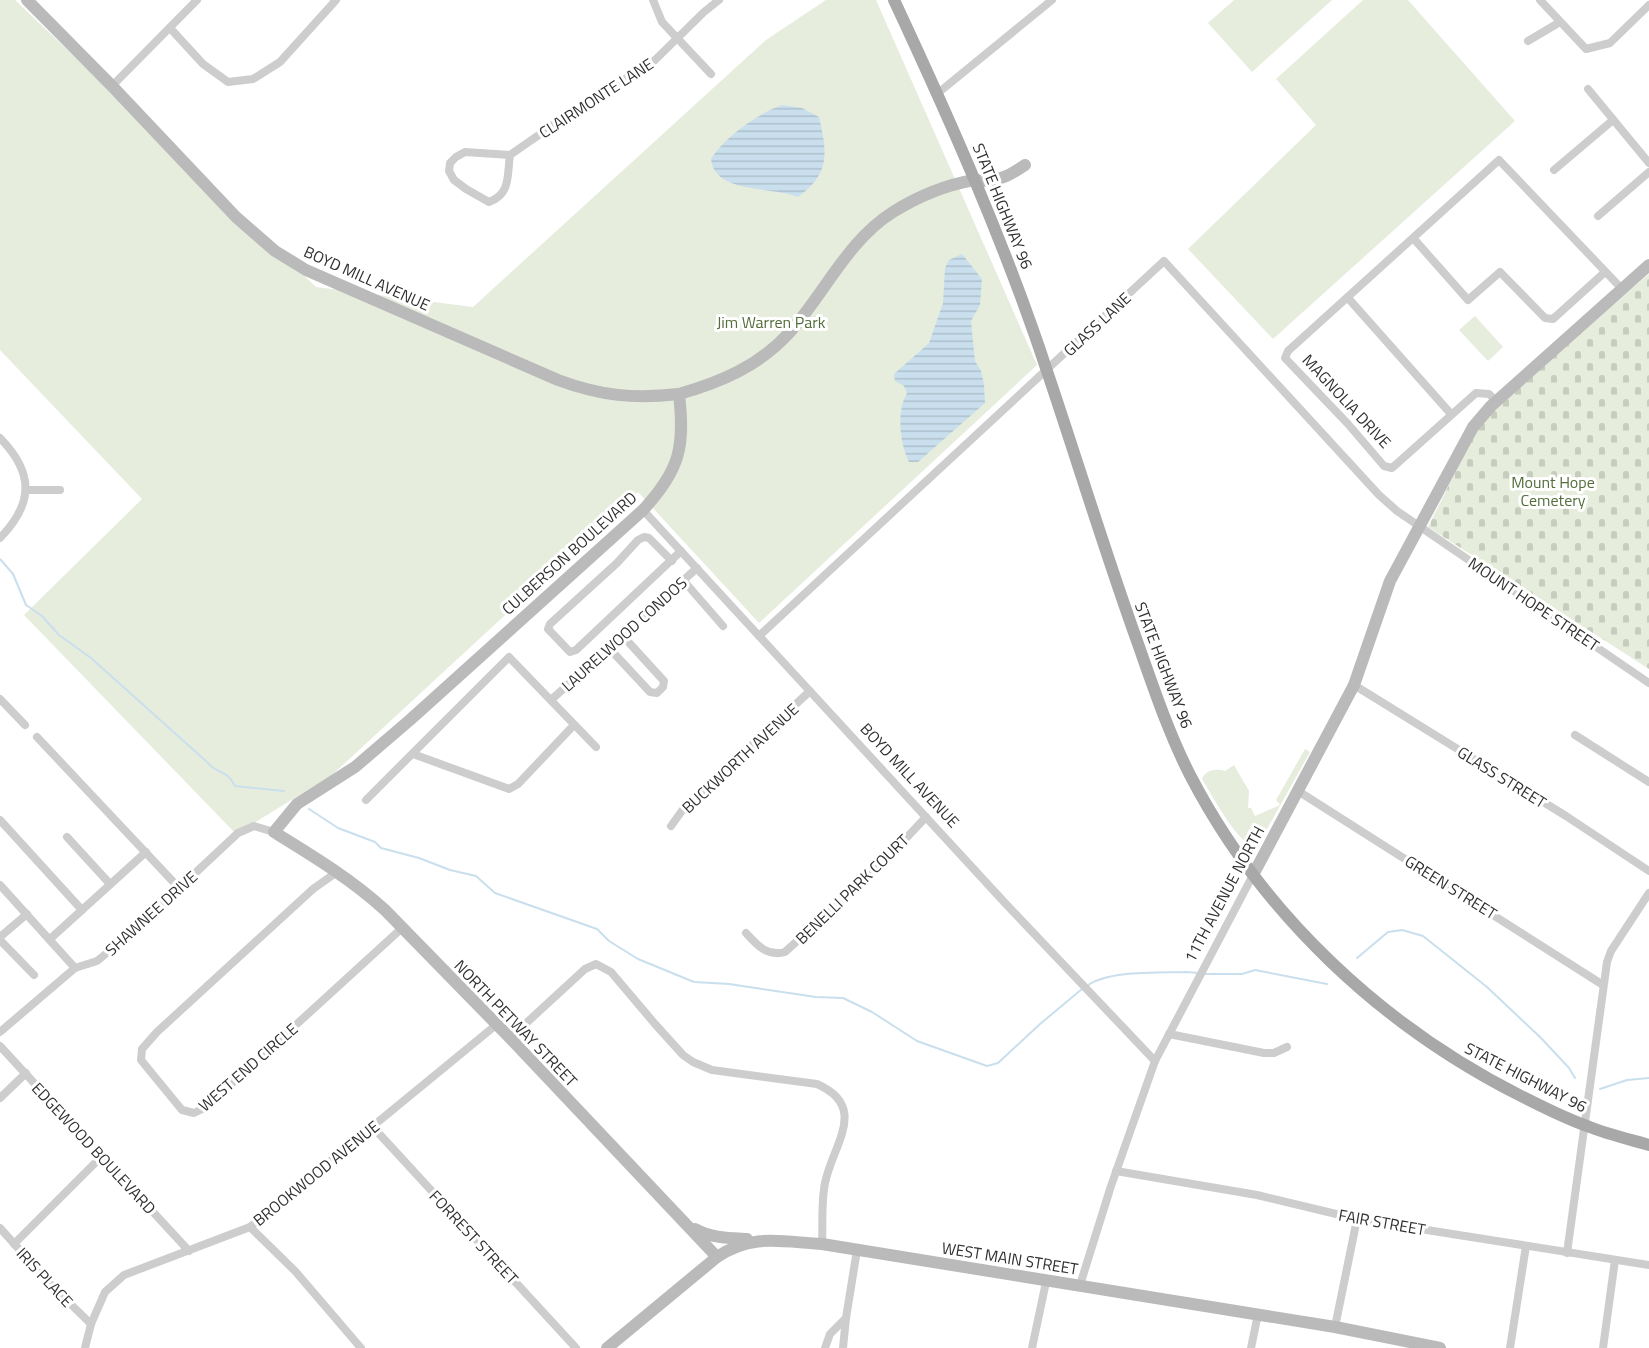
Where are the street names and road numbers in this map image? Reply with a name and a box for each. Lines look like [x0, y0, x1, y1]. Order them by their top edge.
street label: CLAIRMONTE LANE [534, 52, 658, 144]
street label: STATE HIGHWAY 96 [967, 139, 1039, 273]
street label: BOYD MILL AVENUE [300, 239, 434, 317]
street label: GLASS LANE [1058, 286, 1136, 362]
street label: MAGNOLIA DRIVE [1297, 349, 1397, 454]
street label: CULBERSON BOULEVARD [496, 486, 642, 620]
street label: MOUNT HOPE STREET [1464, 551, 1605, 657]
street label: LAURELWOOD CONDOS [556, 571, 692, 697]
street label: STATE HIGHWAY 96 [1129, 598, 1199, 732]
street label: BUCKWORTH AVENUE [676, 697, 804, 819]
street label: BOYD MILL AVENUE [855, 717, 965, 833]
street label: GLASS STREET [1453, 740, 1552, 814]
street label: 11TH AVENUE NORTH [1178, 821, 1270, 967]
street label: BENELLI PARK COURT [790, 828, 915, 950]
street label: GREEN STREET [1400, 849, 1502, 925]
street label: SHAWNEE DRIVE [99, 865, 203, 961]
street label: NORTH PETWAY STREET [449, 954, 584, 1092]
street label: WEST END CIRCLE [193, 1017, 303, 1117]
street label: STATE HIGHWAY 96 [1461, 1036, 1591, 1118]
street label: EDGEWOOD BOULEVARD [26, 1077, 162, 1219]
street label: BROOKWOOD AVENUE [248, 1114, 384, 1232]
street label: FORREST STREET [424, 1185, 524, 1290]
street label: FAIR STREET [1337, 1203, 1428, 1242]
street label: WEST MAIN STREET [940, 1235, 1081, 1281]
street label: IRIS PLACE [11, 1242, 79, 1312]

